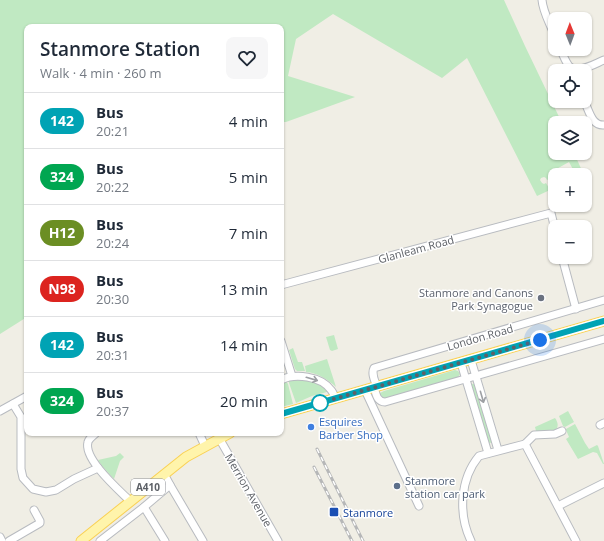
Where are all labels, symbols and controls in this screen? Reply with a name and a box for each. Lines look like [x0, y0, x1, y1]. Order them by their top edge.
north arrow [548, 12, 592, 56]
map controls [548, 12, 592, 264]
text: Stanmore Station [40, 36, 200, 62]
button: heart [226, 37, 268, 79]
text: Walk · 4 min · 260 m [40, 64, 162, 82]
button: locate [548, 64, 592, 108]
text: Bus [96, 102, 123, 122]
text: 142 [50, 111, 74, 130]
text: 4 min [229, 111, 268, 131]
button: layers [548, 116, 592, 160]
text: 20:21 [96, 122, 129, 140]
text: Bus [96, 158, 123, 178]
text: 324 [50, 167, 74, 186]
text: 5 min [229, 167, 268, 187]
button: + [548, 168, 592, 212]
text: 20:22 [96, 178, 129, 196]
text: Bus [96, 214, 123, 234]
button: − [548, 220, 592, 264]
text: H12 [49, 223, 75, 242]
text: 7 min [229, 223, 268, 243]
street label: Glanleam Road [376, 232, 456, 266]
text: 20:24 [96, 234, 129, 252]
text: Bus [96, 270, 123, 290]
text: N98 [48, 279, 76, 298]
text: 13 min [220, 279, 268, 299]
place label: Stanmore and Canons Park Synagogue [419, 285, 533, 313]
text: 20:30 [96, 290, 129, 308]
marker: Stanmore and Canons Park Synagogue [536, 293, 546, 303]
street label: London Road [445, 320, 515, 354]
text: Bus [96, 326, 123, 346]
your location [530, 330, 550, 350]
text: 142 [50, 335, 74, 354]
text: 14 min [220, 335, 268, 355]
text: 20:31 [96, 346, 129, 364]
one-way arrow [305, 376, 318, 383]
text: Bus [96, 382, 123, 402]
one-way arrow [479, 390, 486, 403]
text: 324 [50, 391, 74, 410]
text: 20 min [220, 391, 268, 411]
unlabelled marker [311, 394, 329, 412]
text: 20:37 [96, 402, 129, 420]
place label: Esquires Barber Shop [319, 414, 383, 442]
marker: Esquires Barber Shop [306, 422, 316, 432]
street label: Merrion Avenue [222, 451, 276, 529]
place label: Stanmore station car park [405, 473, 485, 501]
road number: A410 [131, 479, 165, 495]
marker: Stanmore station car park [392, 481, 402, 491]
place label: Stanmore [343, 505, 393, 520]
marker: Stanmore [328, 506, 340, 518]

